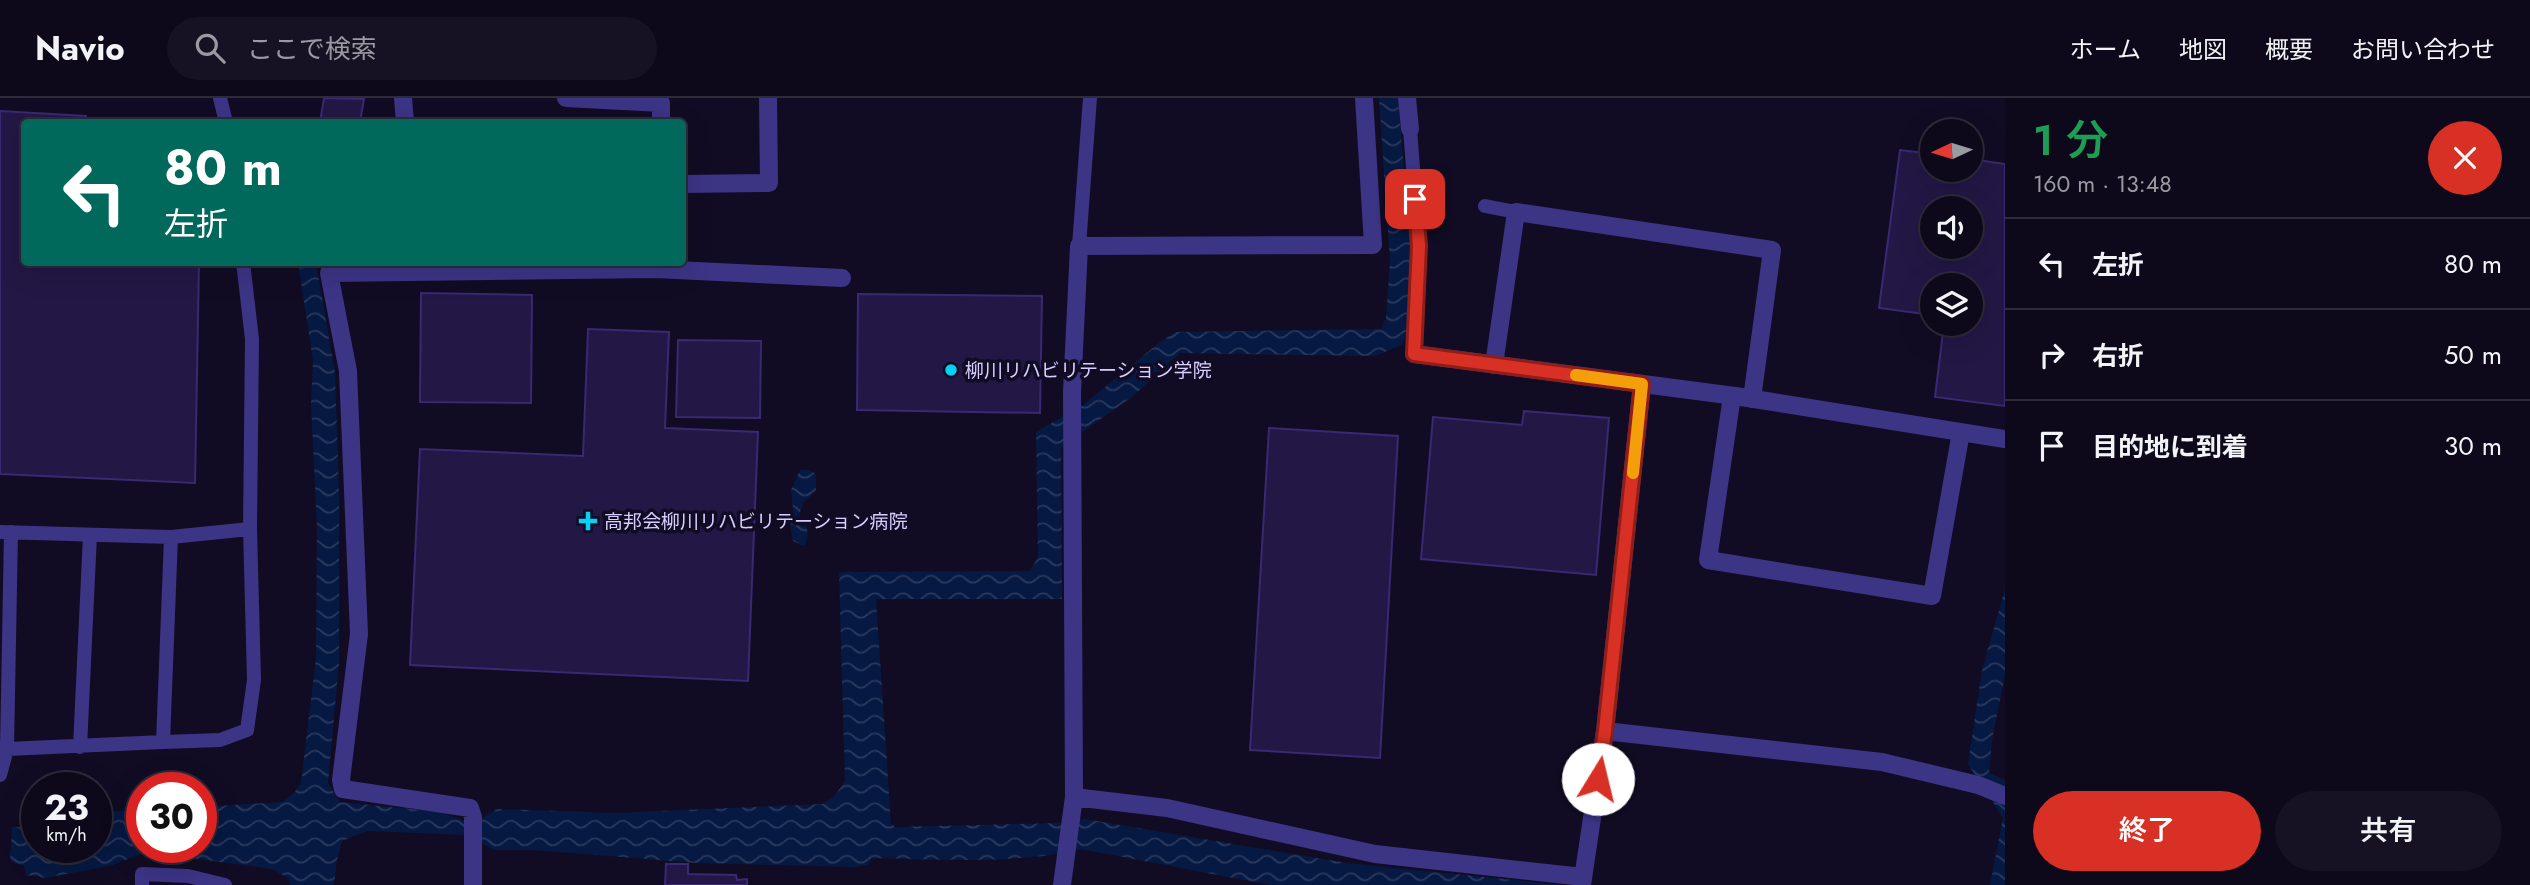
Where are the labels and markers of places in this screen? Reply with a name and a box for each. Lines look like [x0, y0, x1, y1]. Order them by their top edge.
pin [1385, 169, 1445, 229]
place label: 柳川リハビリテーション学院 [965, 357, 1212, 384]
marker: 柳川リハビリテーション学院 [943, 362, 959, 378]
place label: 高邦会柳川リハビリテーション病院 [604, 508, 908, 535]
marker: 高邦会柳川リハビリテーション病院 [578, 511, 598, 531]

